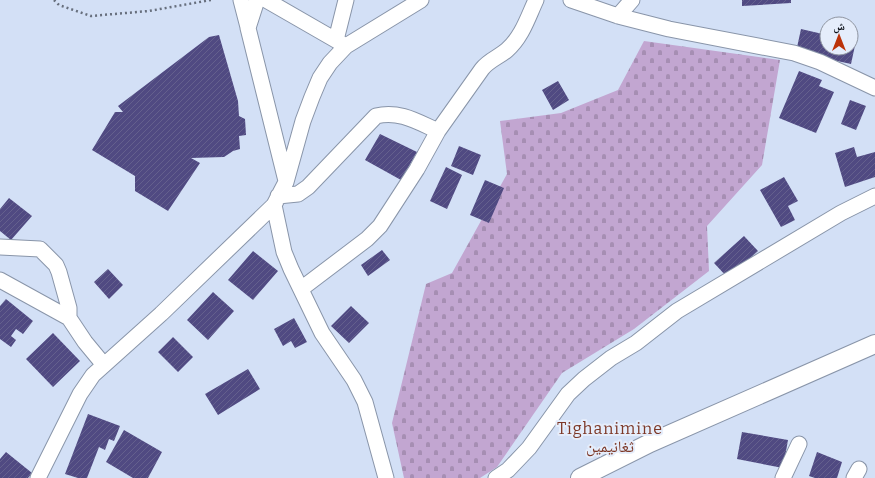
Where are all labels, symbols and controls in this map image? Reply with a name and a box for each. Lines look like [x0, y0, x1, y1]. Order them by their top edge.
north arrow [819, 16, 859, 56]
text: ش [833, 20, 845, 34]
district label: Tighanimine ثغانيمين [557, 419, 663, 457]

